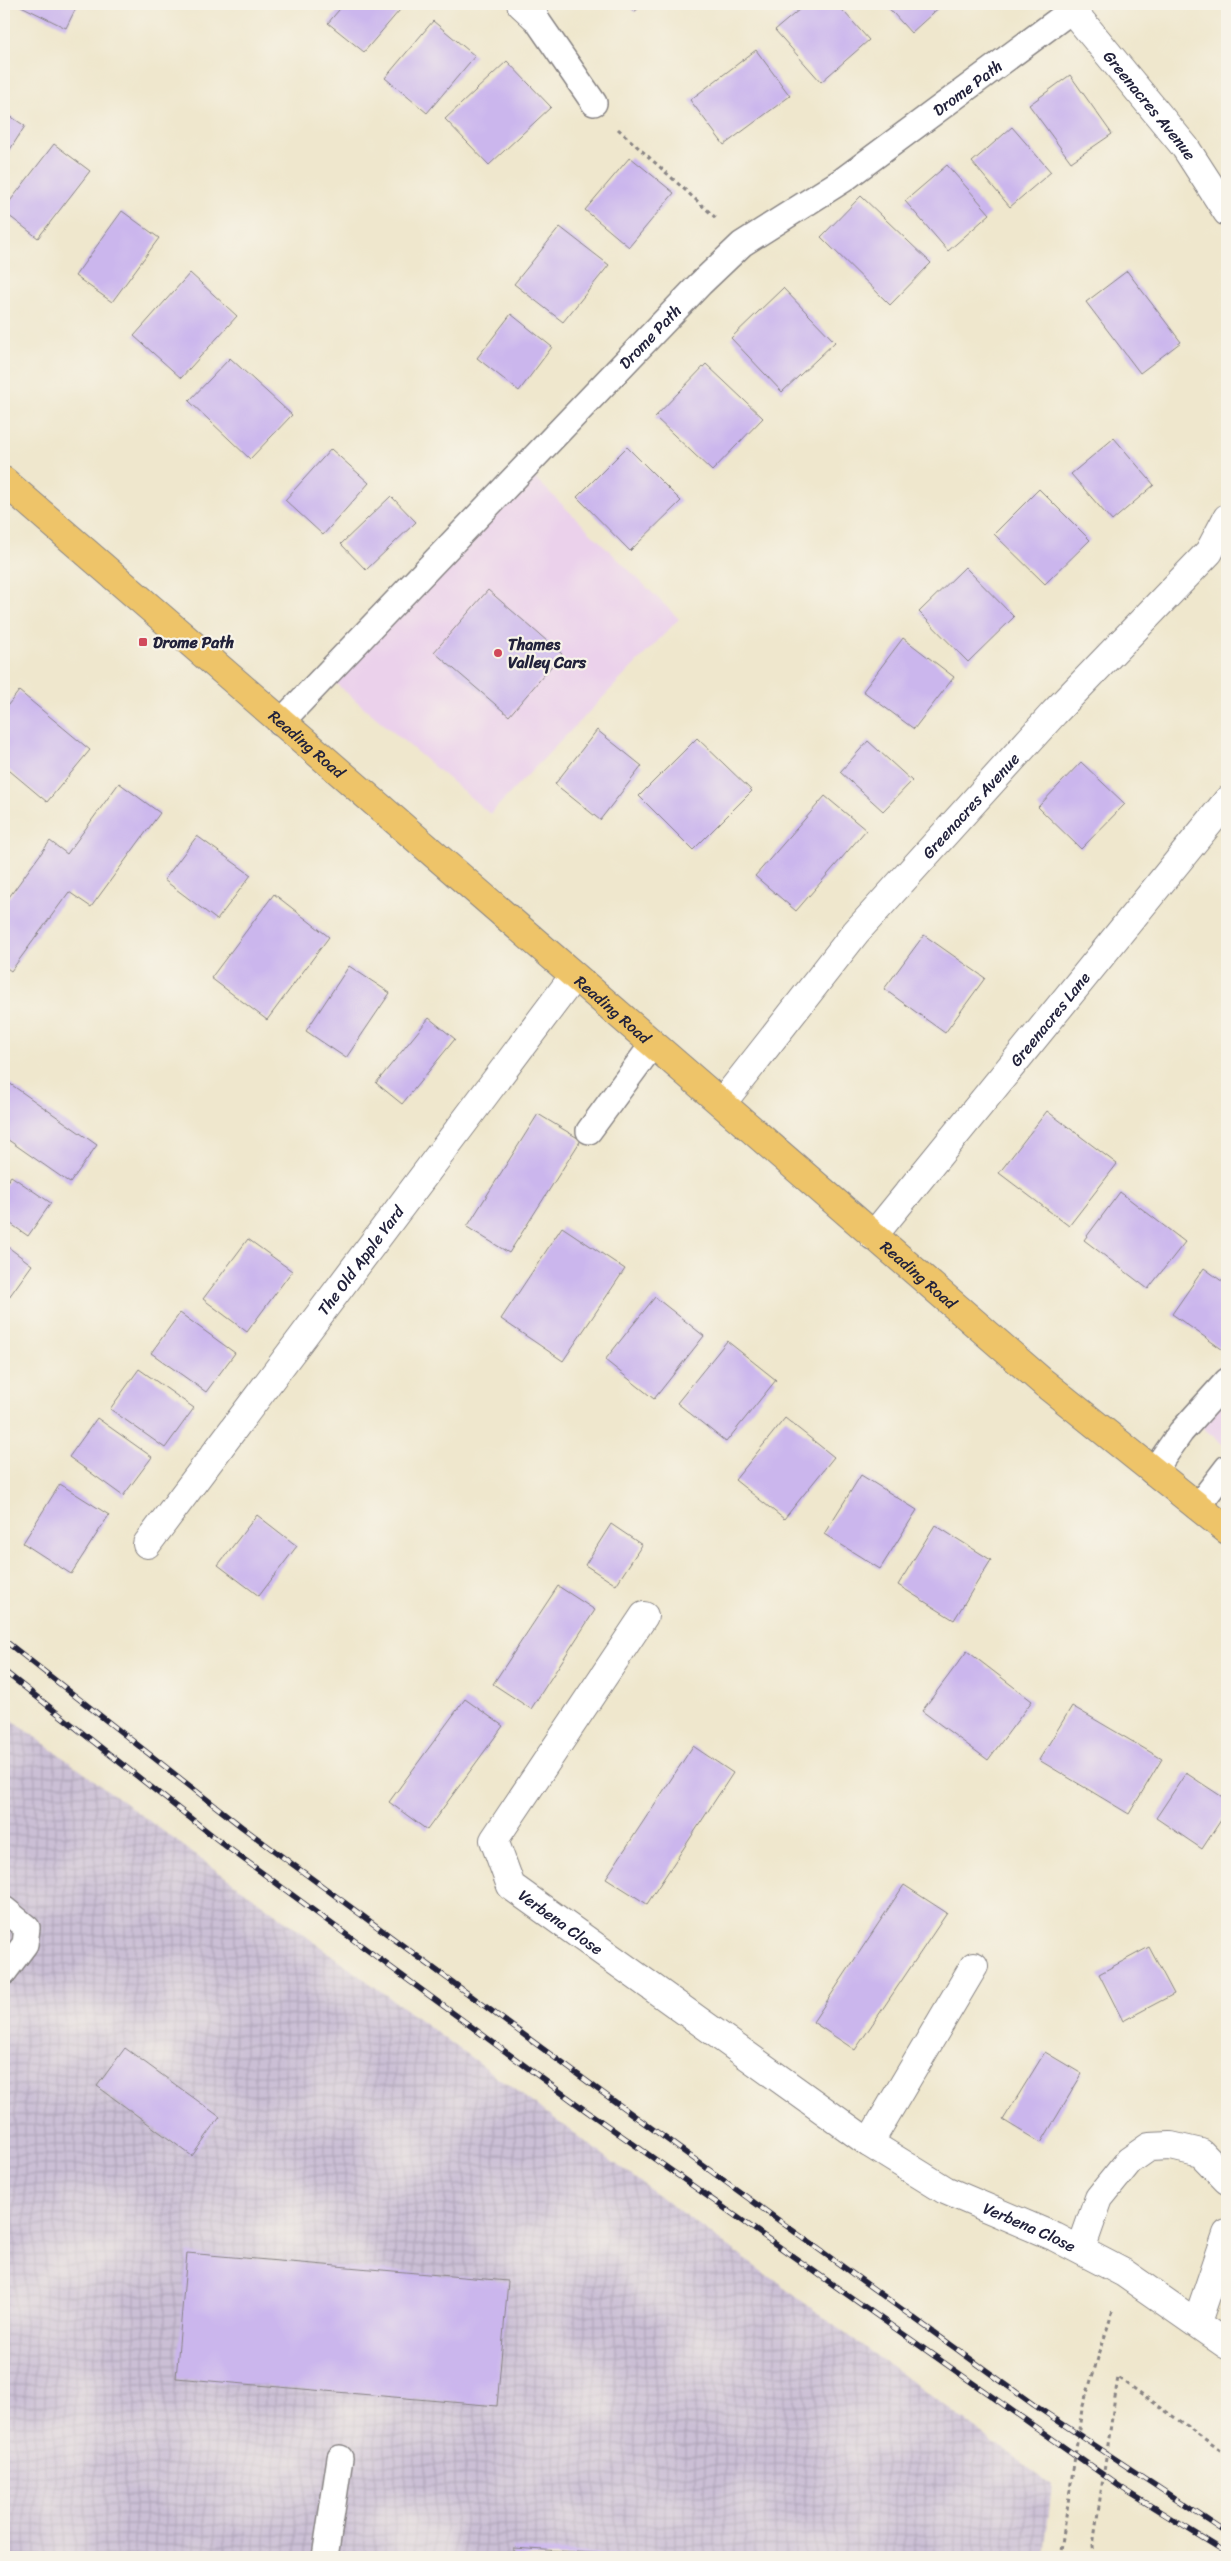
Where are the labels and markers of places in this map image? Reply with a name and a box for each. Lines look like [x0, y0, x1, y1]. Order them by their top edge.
place label: Drome Path [153, 628, 235, 657]
place label: Thames Valley Cars [508, 630, 587, 677]
marker: Drome Path [137, 636, 149, 648]
marker: Thames Valley Cars [492, 647, 504, 659]

